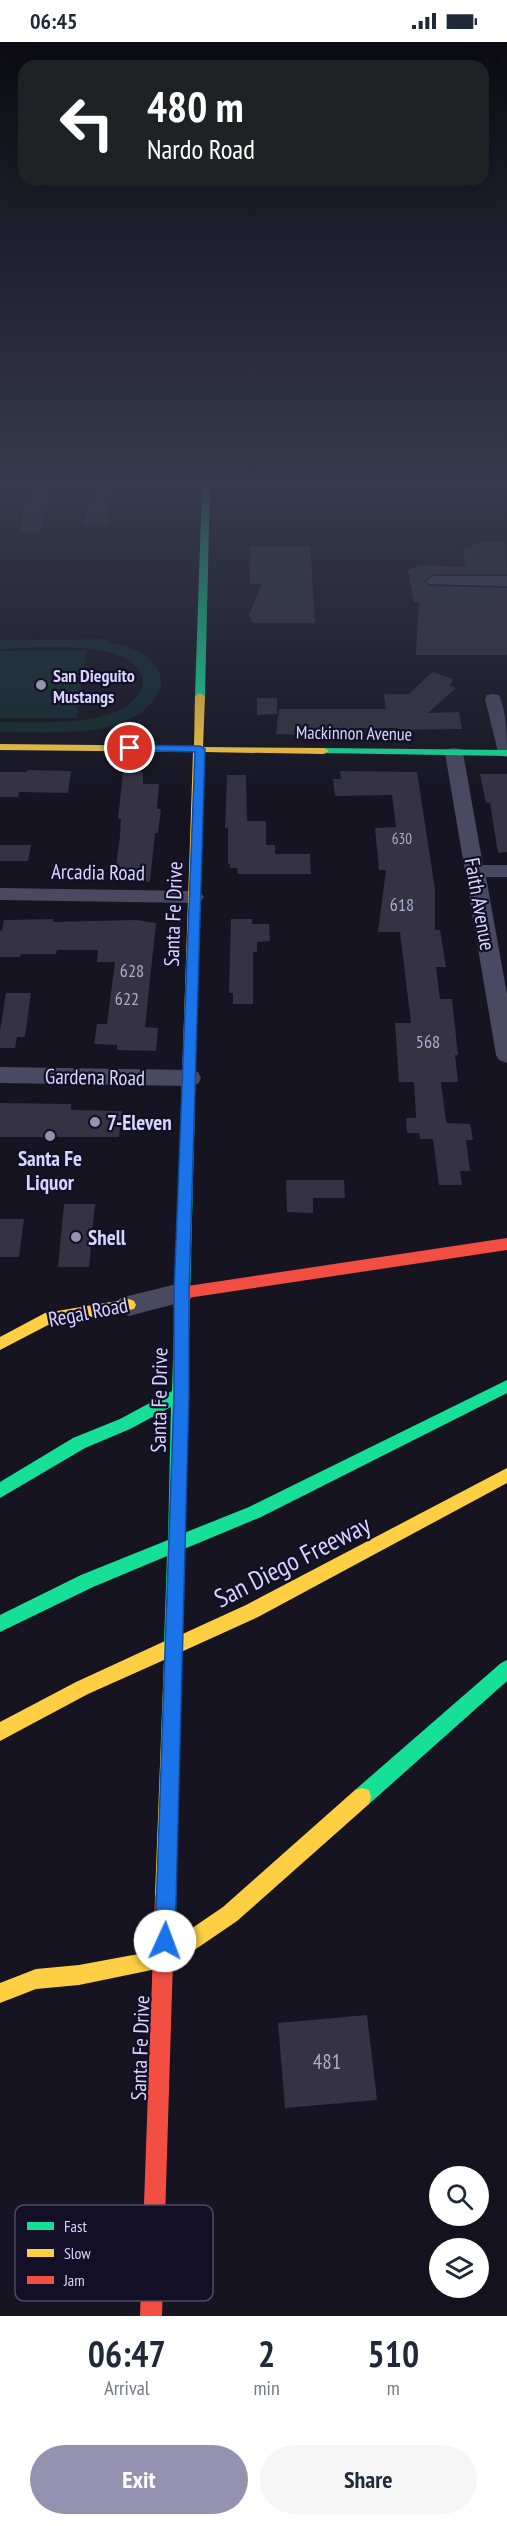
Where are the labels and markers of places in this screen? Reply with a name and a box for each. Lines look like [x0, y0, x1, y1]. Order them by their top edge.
place label: San Dieguito Mustangs [53, 664, 135, 708]
marker: San Dieguito Mustangs [34, 678, 48, 692]
pin [104, 722, 155, 773]
place label: 7-Eleven [107, 1109, 172, 1136]
marker: 7-Eleven [88, 1115, 102, 1129]
marker: Santa Fe Liquor [43, 1129, 57, 1143]
place label: Santa Fe Liquor [18, 1145, 82, 1196]
place label: Shell [88, 1224, 127, 1251]
marker: Shell [69, 1230, 83, 1244]

